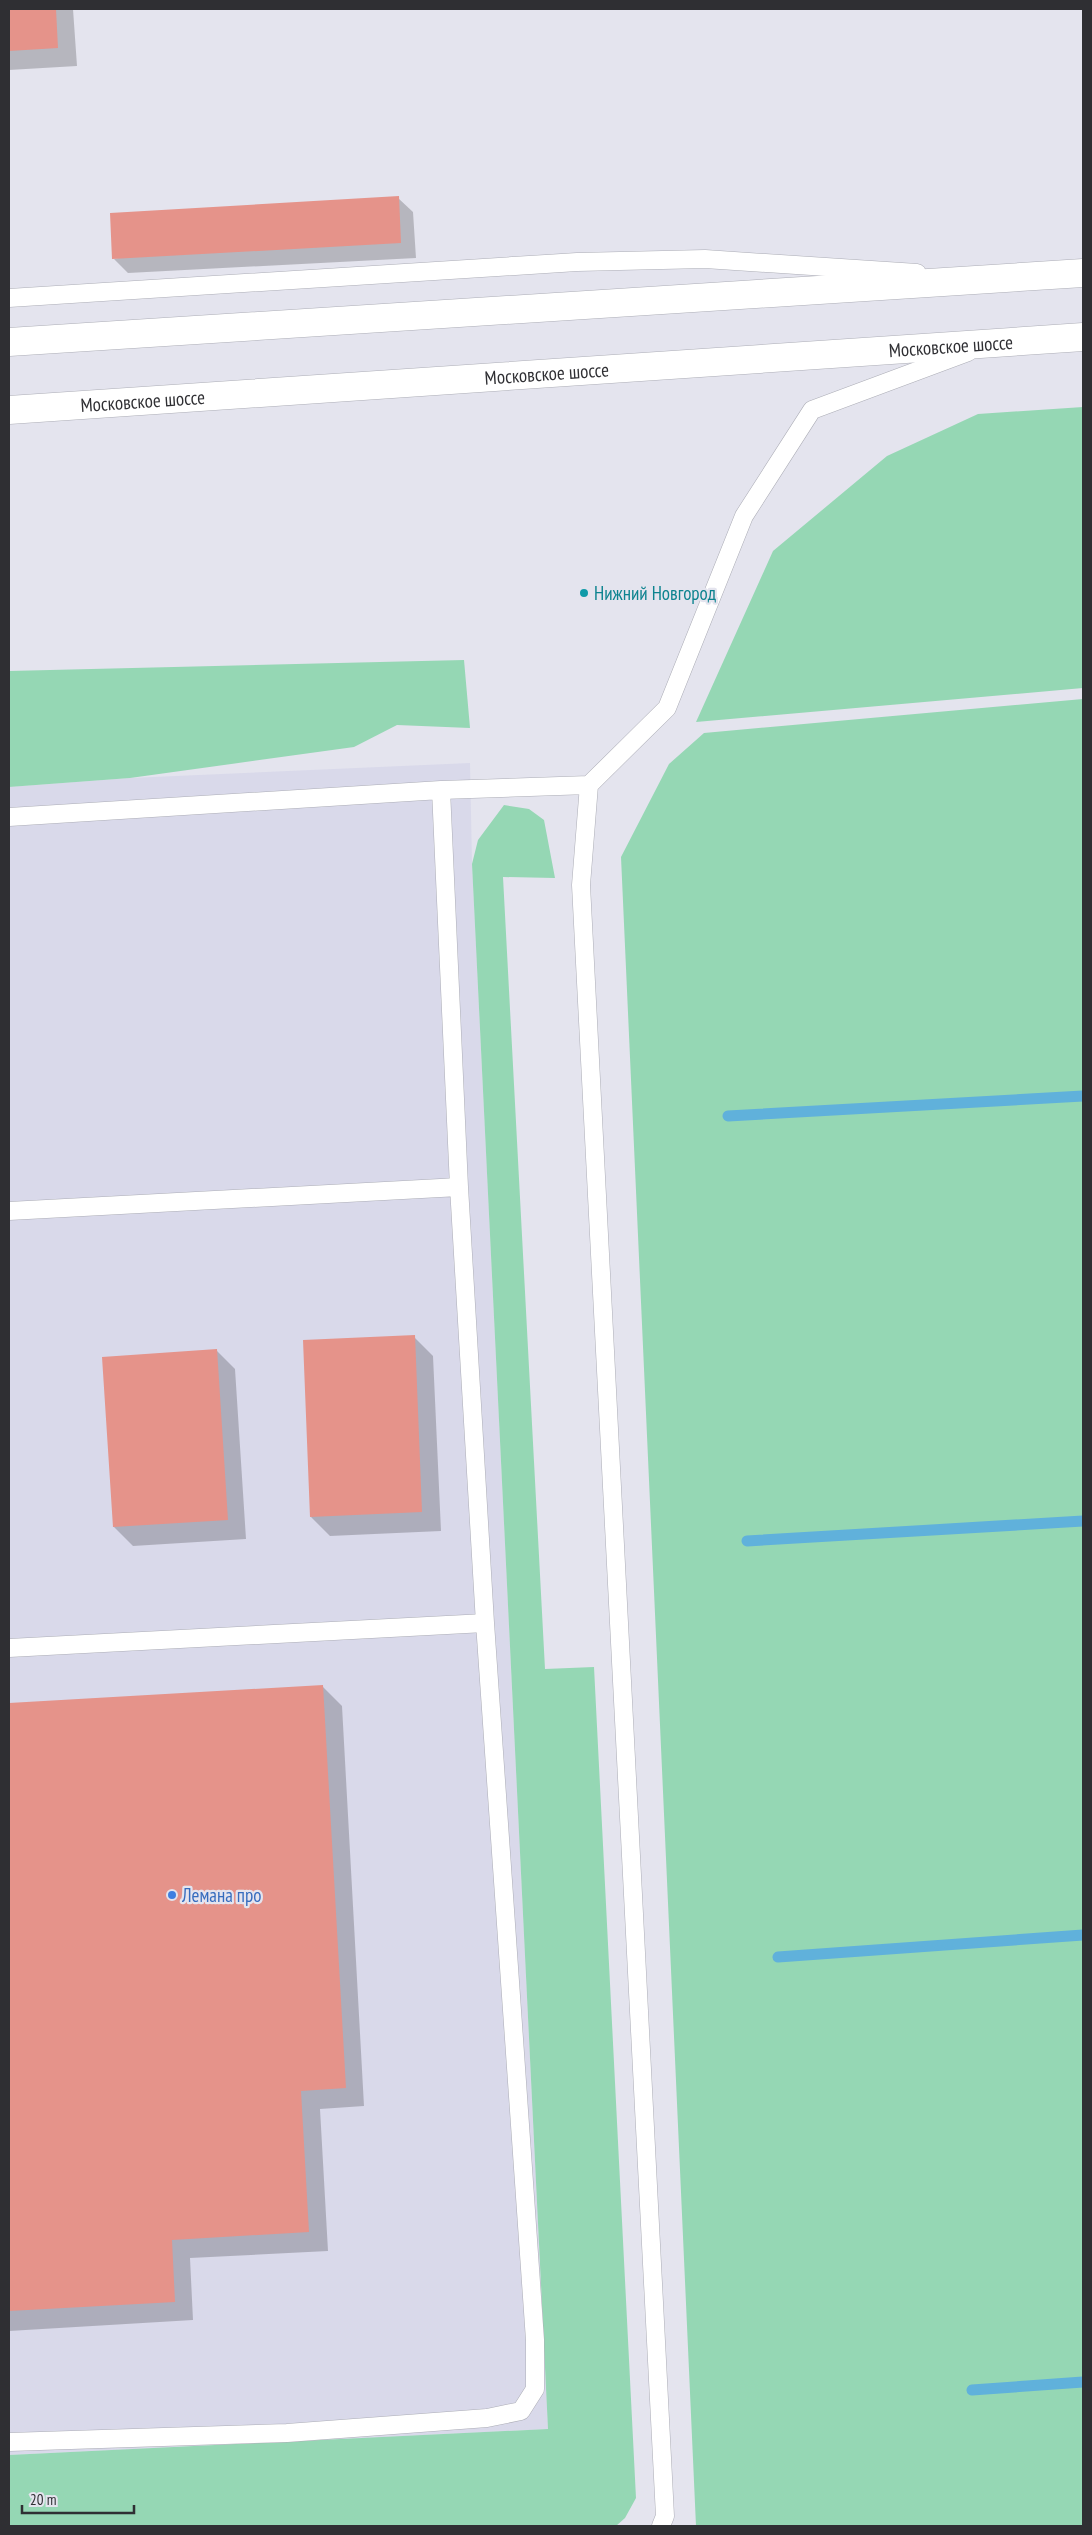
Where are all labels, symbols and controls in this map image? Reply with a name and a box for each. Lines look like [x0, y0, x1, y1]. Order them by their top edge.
street label: Московское шоссе [888, 330, 1014, 362]
street label: Московское шоссе [484, 357, 610, 390]
street label: Московское шоссе [80, 385, 206, 417]
place label: Нижний Новгород [594, 581, 717, 605]
marker: Нижний Новгород [578, 587, 590, 599]
place label: Лемана про [181, 1883, 261, 1907]
marker: Лемана про [166, 1889, 178, 1901]
scale bar [22, 2482, 135, 2514]
text: 20 m [30, 2490, 56, 2509]

